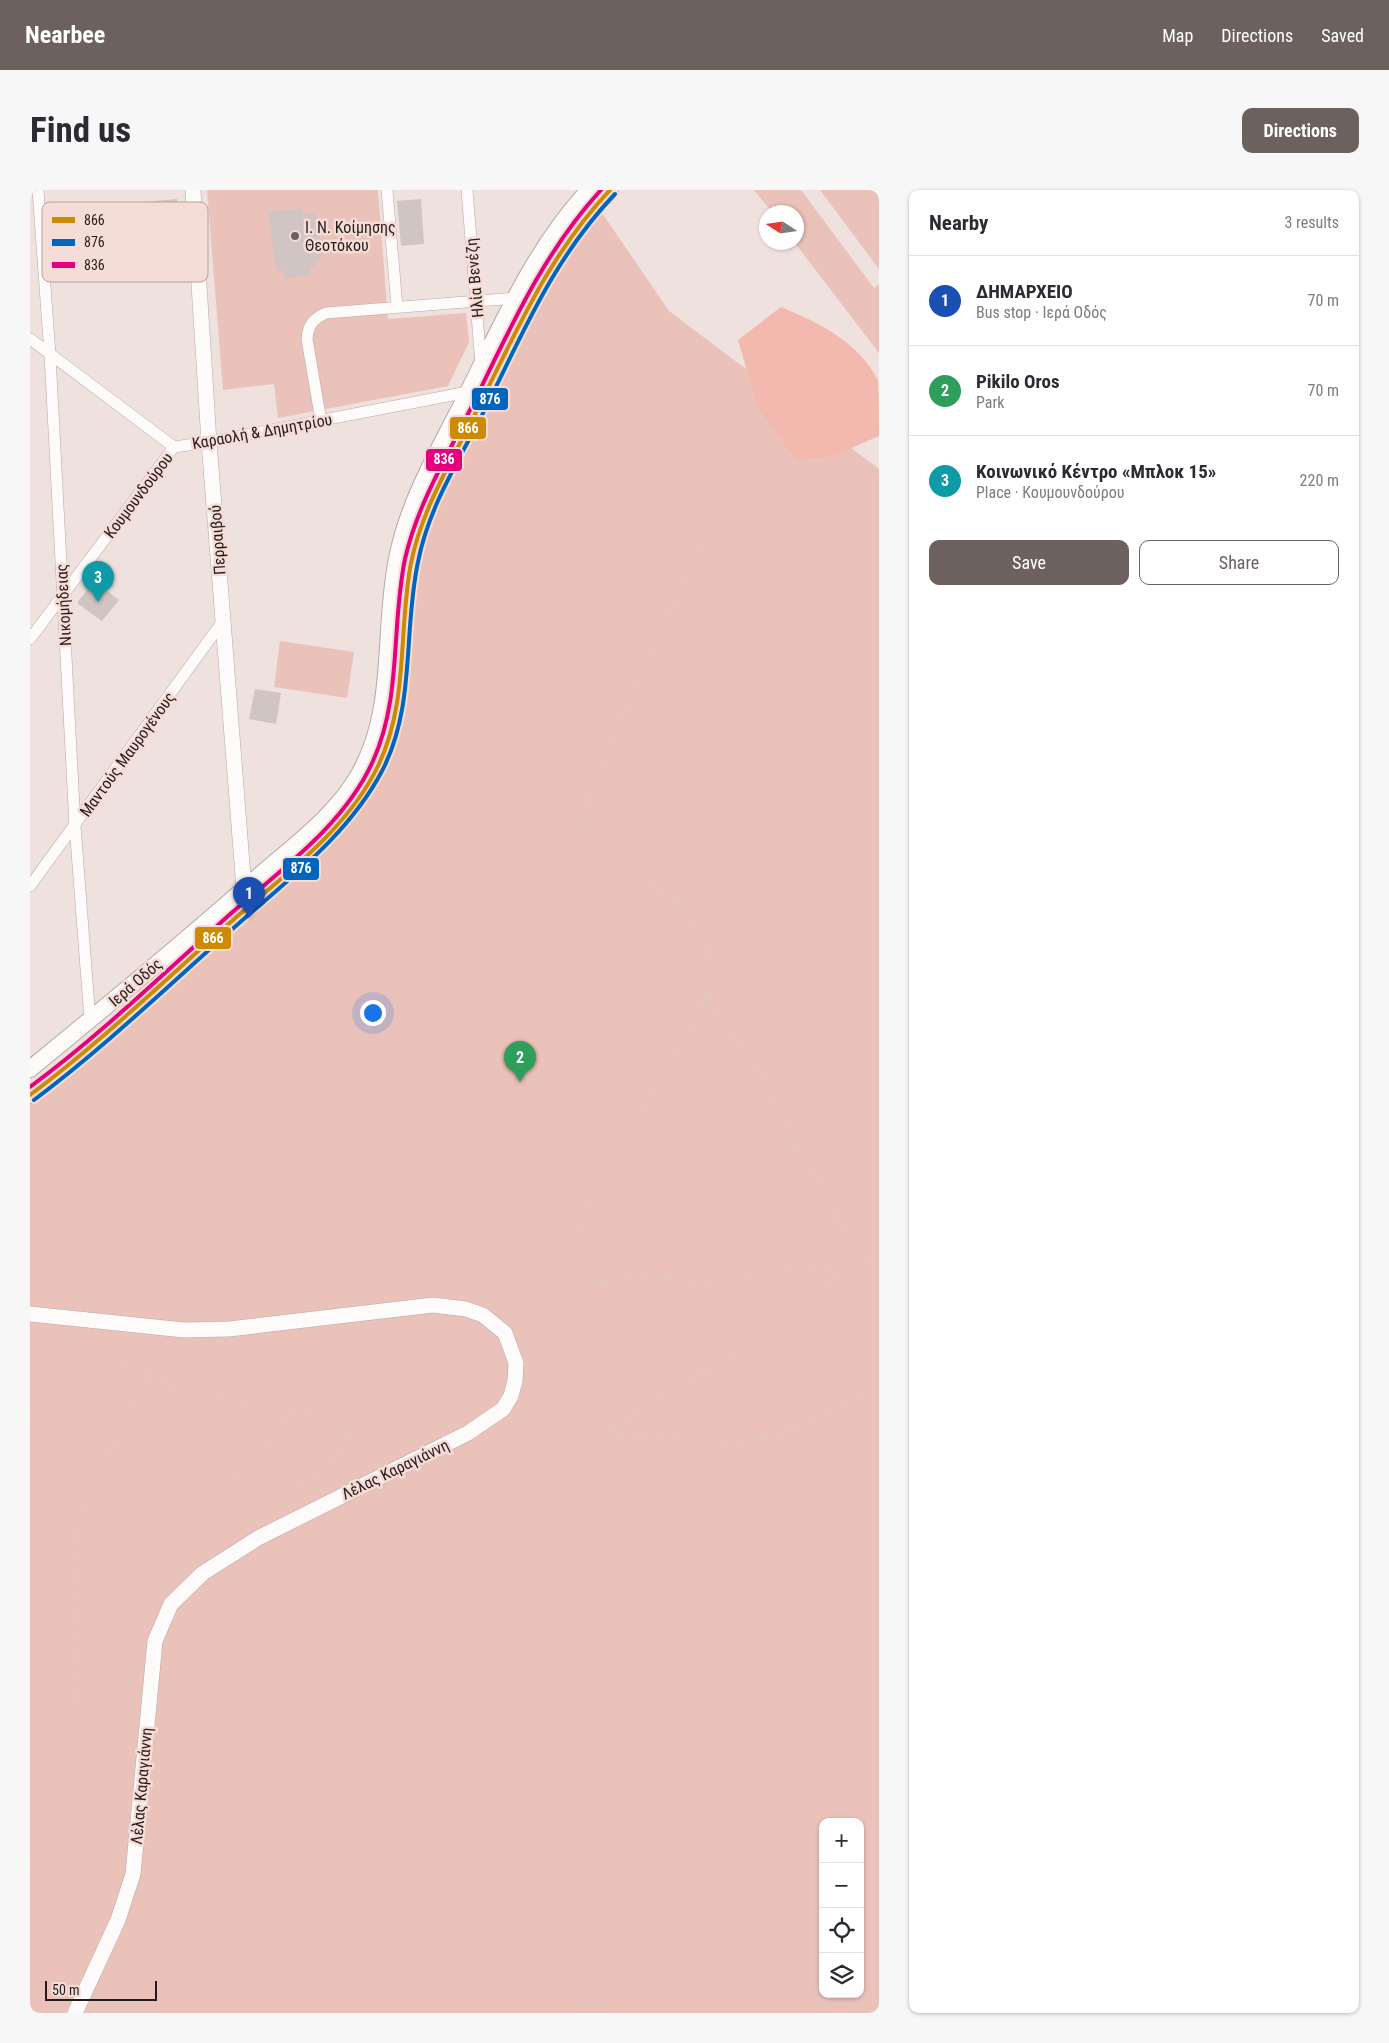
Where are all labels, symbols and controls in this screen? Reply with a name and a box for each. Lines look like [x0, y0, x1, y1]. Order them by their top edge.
text: Nearbee [25, 21, 105, 49]
text: Map [1162, 25, 1193, 46]
text: Directions [1221, 25, 1293, 46]
text: Saved [1321, 25, 1364, 46]
button: Directions [1242, 108, 1359, 153]
text: Find us [30, 110, 131, 151]
legend [42, 202, 208, 282]
north arrow [759, 205, 804, 250]
text: Nearby [929, 211, 988, 235]
text: 866 [84, 212, 105, 228]
text: 3 results [1284, 213, 1339, 232]
place label: Ι. Ν. Κοίμησης Θεοτόκου [305, 218, 396, 255]
marker: Ι. Ν. Κοίμησης Θεοτόκου [289, 230, 301, 242]
text: 876 [84, 234, 105, 250]
street label: Ηλία Βενέζη [462, 237, 487, 319]
text: 836 [84, 257, 105, 273]
text: ΔΗΜΑΡΧΕΙΟ [976, 280, 1073, 303]
text: 1 [941, 291, 949, 310]
text: 70 m [1307, 291, 1339, 310]
text: Bus stop · Ιερά Οδός [976, 303, 1107, 322]
text: Pikilo Oros [976, 370, 1060, 393]
text: 2 [941, 381, 949, 400]
text: 70 m [1307, 381, 1339, 400]
line badge: 876 [471, 387, 509, 411]
text: 876 [479, 391, 501, 407]
text: Park [976, 393, 1005, 412]
street label: Καραολή & Δημητρίου [191, 410, 334, 453]
line badge: 866 [449, 416, 487, 440]
text: 866 [457, 420, 479, 436]
line badge: 836 [425, 448, 463, 472]
street label: Κουμουνδούρου [100, 449, 177, 542]
text: 836 [433, 451, 455, 467]
text: Κοινωνικό Κέντρο «Μπλοκ 15» [976, 460, 1216, 483]
text: 3 [941, 471, 949, 490]
text: 220 m [1300, 471, 1339, 490]
text: Place · Κουμουνδούρου [976, 483, 1124, 502]
street label: Περραιβού [206, 504, 229, 576]
button: Save [929, 540, 1129, 585]
button: Share [1139, 540, 1339, 585]
pin: 3 [82, 561, 114, 602]
street label: Νικομήδειας [52, 563, 75, 647]
street label: Μαντούς Μαυρογένους [76, 688, 179, 820]
line badge: 876 [282, 857, 320, 881]
text: 876 [290, 860, 312, 876]
pin: 1 [233, 877, 265, 918]
line badge: 866 [194, 926, 232, 950]
text: 866 [202, 930, 224, 946]
street label: Ιερά Οδός [105, 954, 166, 1011]
your location [360, 1000, 386, 1026]
pin: 2 [504, 1041, 536, 1082]
street label: Λέλας Καραγιάννη [338, 1435, 452, 1504]
street label: Λέλας Καραγιάννη [127, 1727, 156, 1845]
map controls [819, 1818, 864, 1998]
button: + [819, 1818, 864, 1863]
button: − [819, 1863, 864, 1908]
button: locate [819, 1908, 864, 1953]
button: layers [819, 1953, 864, 1998]
scale bar [45, 1978, 158, 2001]
text: 50 m [52, 1982, 80, 1998]

